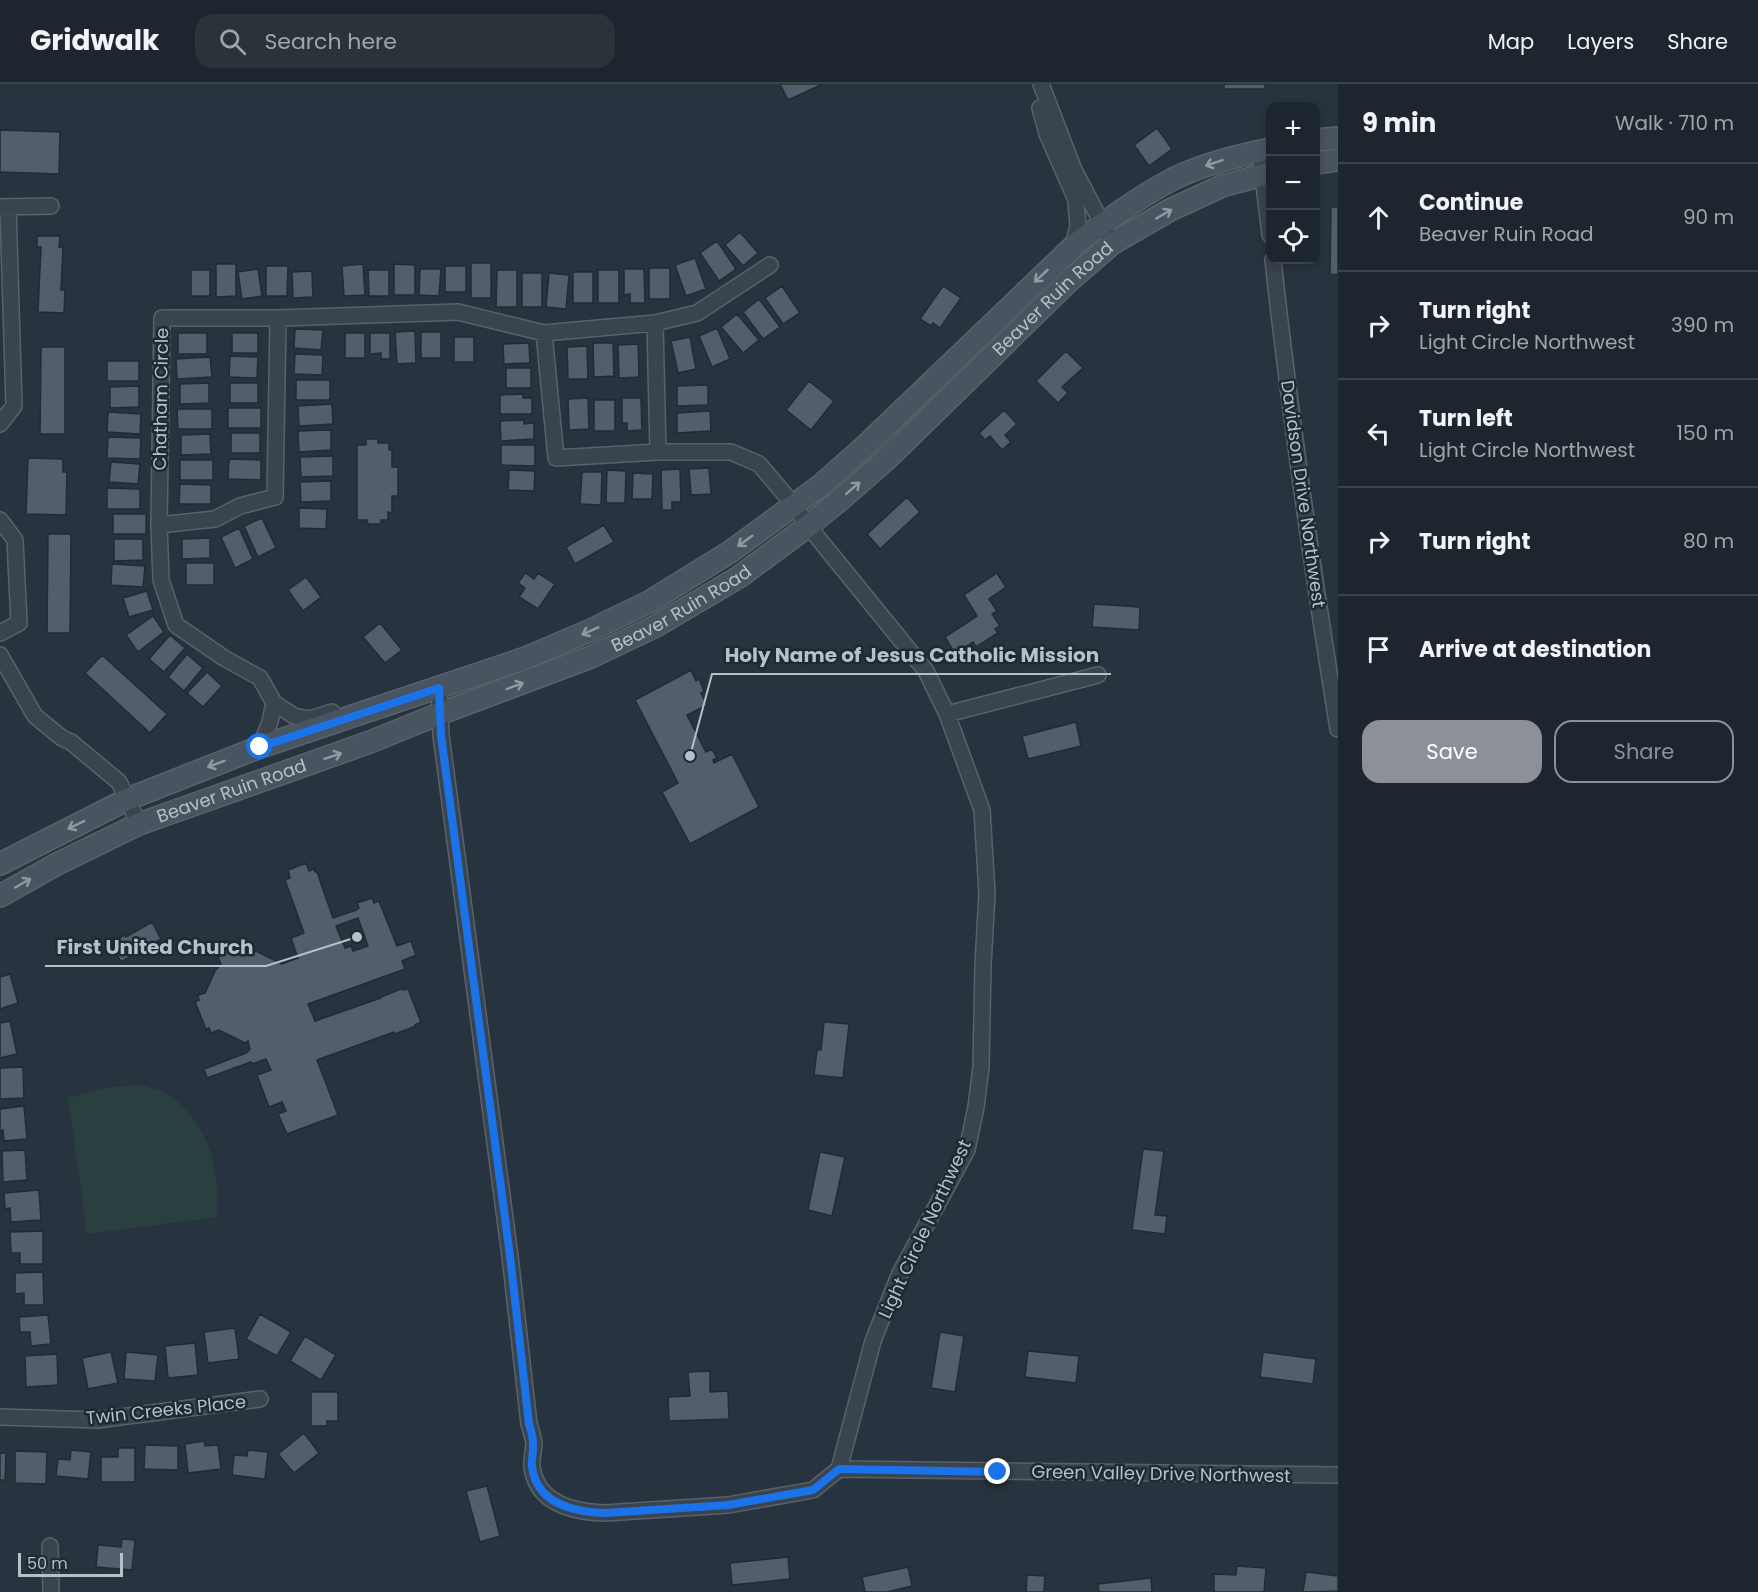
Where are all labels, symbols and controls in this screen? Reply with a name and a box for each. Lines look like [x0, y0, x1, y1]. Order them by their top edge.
search box [195, 14, 615, 68]
text: Gridwalk [30, 21, 159, 60]
icon: search [216, 25, 249, 58]
text: Search here [264, 26, 397, 57]
text: Map [1488, 27, 1534, 56]
text: Layers [1567, 27, 1634, 56]
text: Share [1667, 27, 1728, 56]
map controls [1266, 102, 1320, 264]
button: + [1266, 102, 1320, 156]
text: 9 min [1362, 105, 1436, 141]
text: Walk · 710 m [1615, 109, 1734, 137]
button: − [1266, 156, 1320, 210]
one-way arrow [1205, 159, 1224, 170]
text: Continue [1419, 187, 1523, 218]
icon: ahead [1362, 201, 1395, 234]
text: 90 m [1683, 203, 1734, 231]
one-way arrow [1155, 208, 1172, 220]
button: locate [1266, 210, 1320, 264]
text: Beaver Ruin Road [1419, 220, 1594, 248]
street label: Beaver Ruin Road [987, 235, 1118, 361]
one-way arrow [1034, 269, 1049, 283]
text: Turn right [1419, 295, 1530, 326]
icon: right [1362, 309, 1395, 342]
text: 390 m [1671, 311, 1734, 339]
street label: Chatham Circle [147, 327, 174, 471]
text: Light Circle Northwest [1419, 328, 1635, 356]
street label: Davidson Drive Northwest [1275, 379, 1332, 609]
text: Turn left [1419, 403, 1513, 434]
icon: left [1362, 417, 1395, 450]
text: 150 m [1677, 419, 1734, 447]
text: Light Circle Northwest [1419, 436, 1635, 464]
one-way arrow [845, 481, 860, 495]
icon: right [1362, 525, 1395, 558]
text: Turn right [1419, 526, 1530, 557]
text: 80 m [1683, 527, 1734, 555]
one-way arrow [738, 535, 754, 547]
street label: Beaver Ruin Road [607, 559, 756, 658]
one-way arrow [581, 625, 599, 637]
icon: arrive [1362, 633, 1395, 666]
text: Arrive at destination [1419, 634, 1651, 665]
callout: Holy Name of Jesus Catholic Mission [712, 636, 1111, 674]
text: Holy Name of Jesus Catholic Mission [725, 641, 1099, 669]
one-way arrow [505, 679, 523, 690]
button: Save [1362, 720, 1542, 783]
button: Share [1554, 720, 1734, 783]
route start [246, 733, 272, 759]
one-way arrow [323, 749, 342, 760]
street label: Beaver Ruin Road [153, 753, 310, 829]
one-way arrow [208, 759, 226, 770]
one-way arrow [67, 819, 85, 831]
one-way arrow [14, 877, 31, 889]
callout: First United Church [45, 928, 266, 966]
text: First United Church [57, 933, 254, 961]
street label: Light Circle Northwest [872, 1135, 977, 1322]
street label: Twin Creeks Place [85, 1389, 247, 1430]
route end [984, 1458, 1010, 1484]
street label: Green Valley Drive Northwest [1031, 1459, 1291, 1488]
scale bar [18, 1550, 123, 1578]
text: 50 m [27, 1552, 68, 1575]

